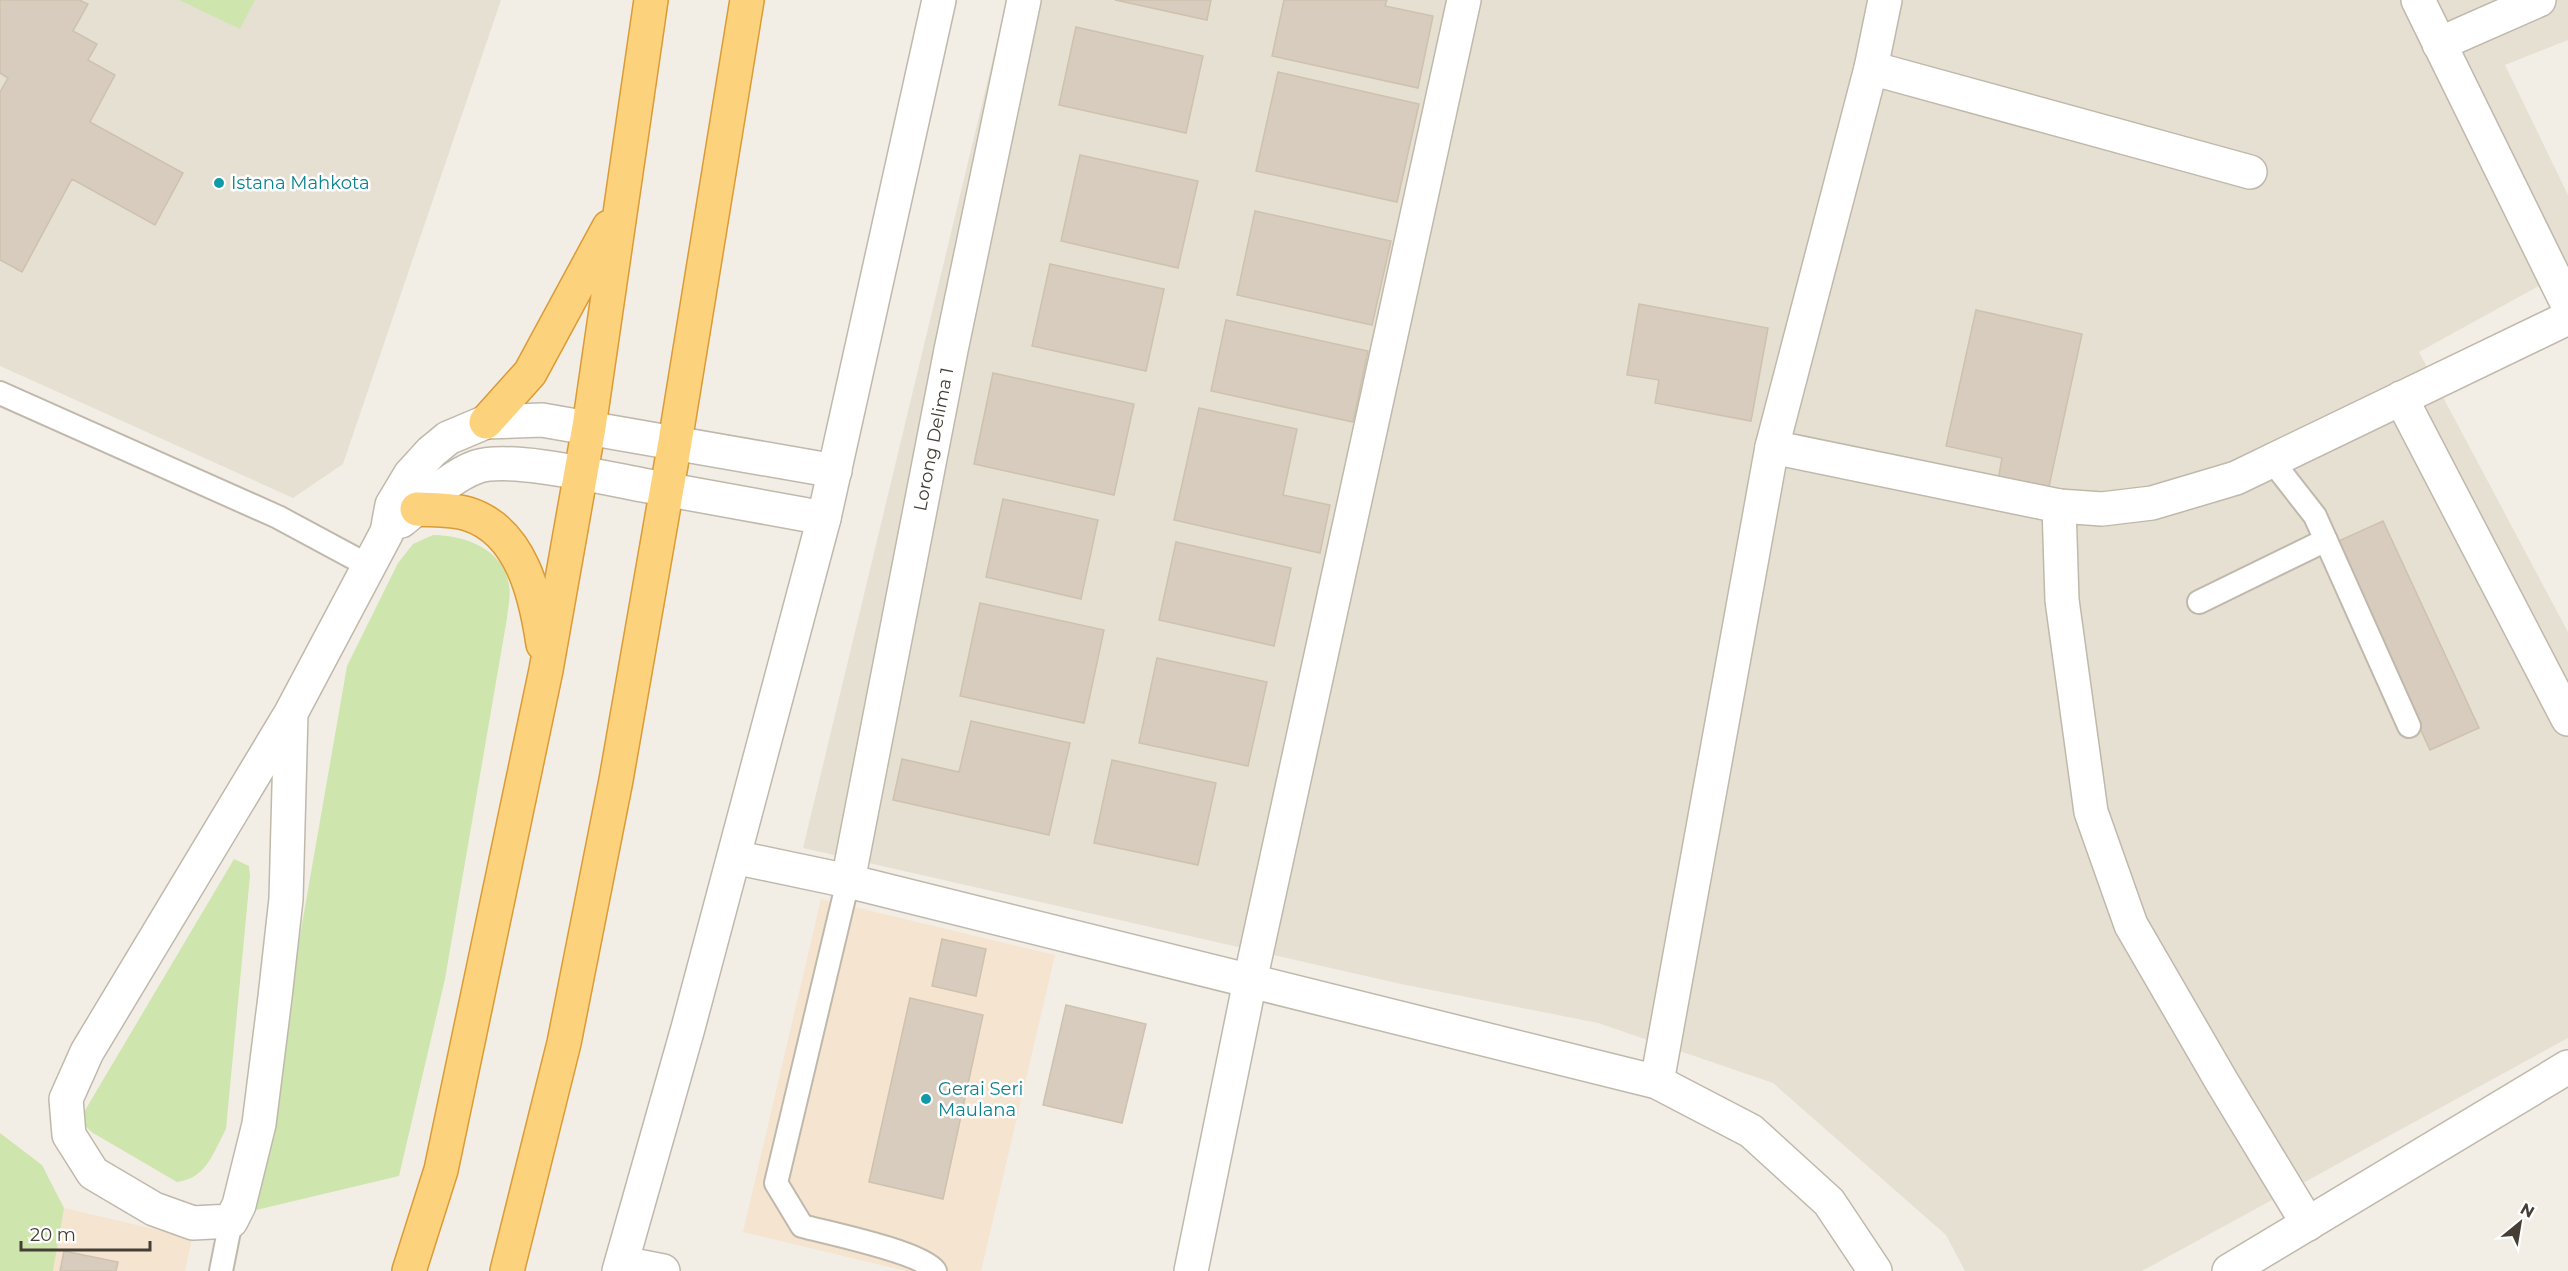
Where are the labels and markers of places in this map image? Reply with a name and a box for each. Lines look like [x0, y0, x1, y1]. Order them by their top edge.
place label: Istana Mahkota [231, 172, 370, 194]
marker: Istana Mahkota [212, 176, 226, 190]
place label: Gerai Seri Maulana [938, 1078, 1023, 1121]
marker: Gerai Seri Maulana [919, 1092, 933, 1106]

